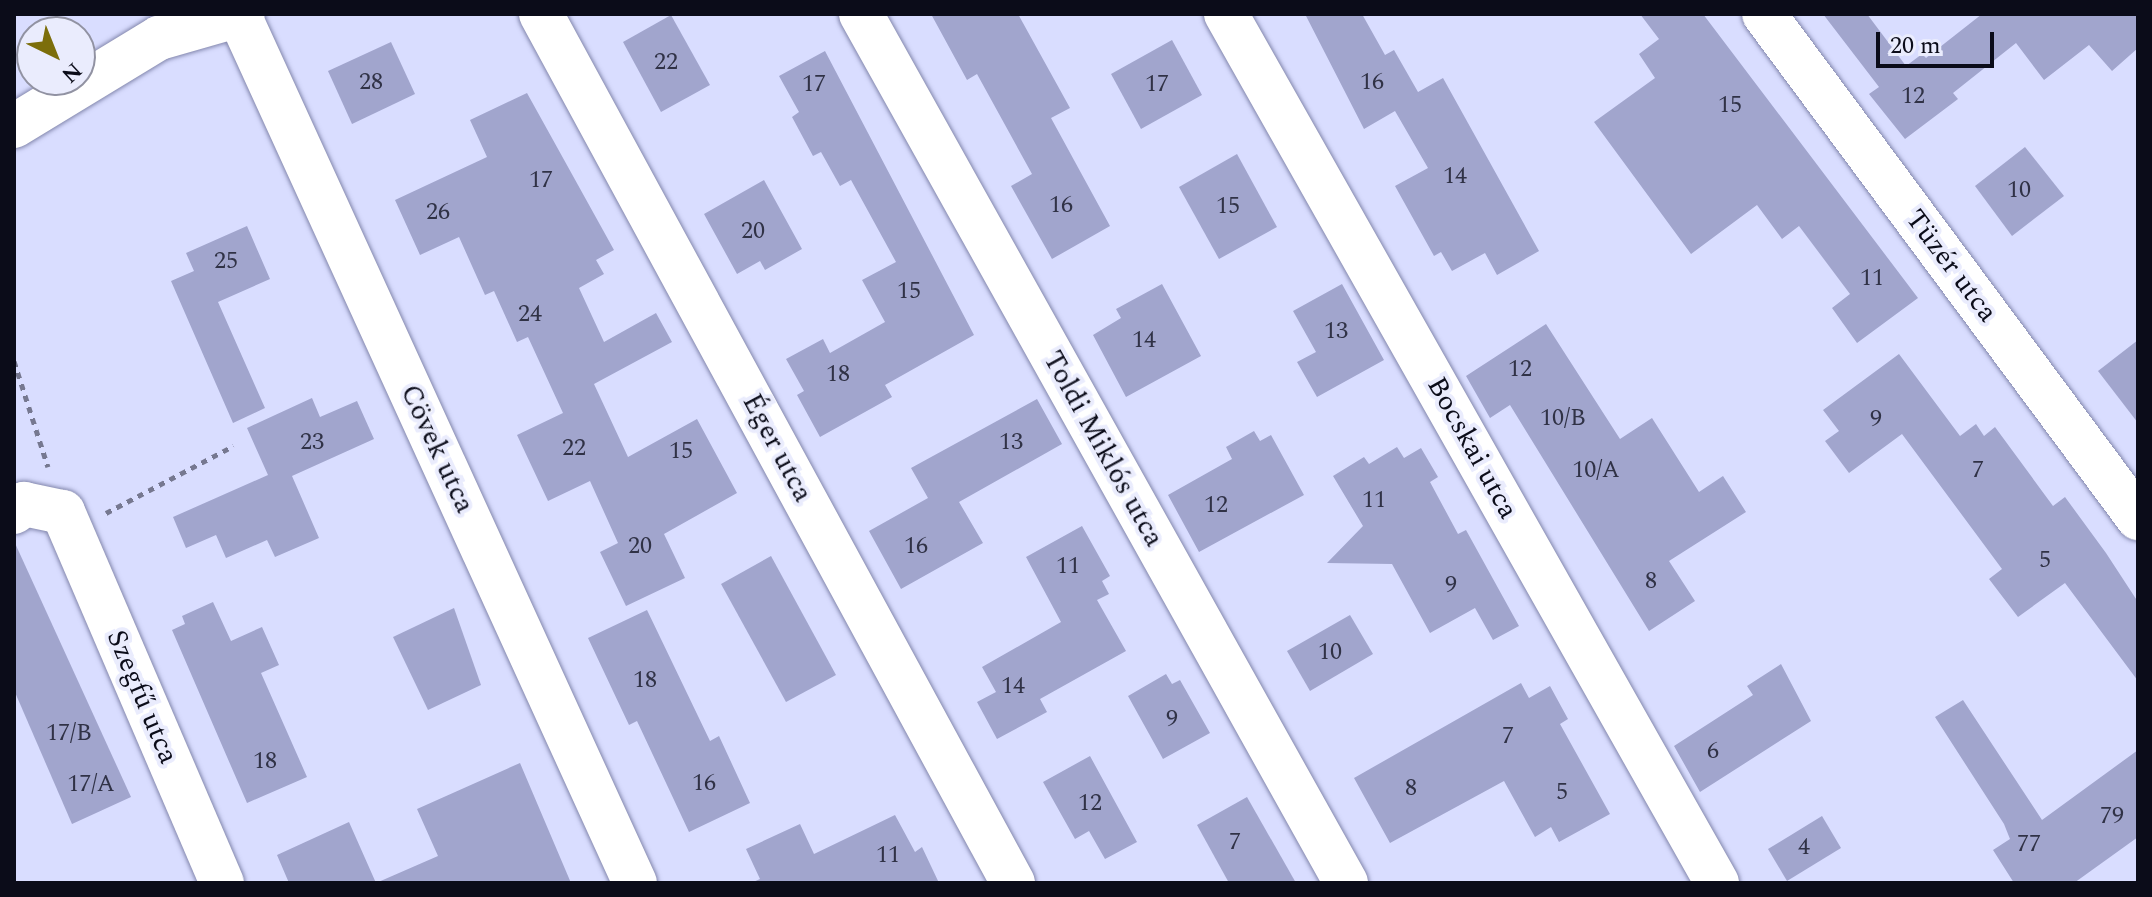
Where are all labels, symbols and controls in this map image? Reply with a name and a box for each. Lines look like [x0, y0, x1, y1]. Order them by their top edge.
north arrow [16, 16, 96, 96]
scale bar [1880, 16, 1998, 66]
text: 20 m [1890, 28, 1941, 64]
house number: 22 [654, 49, 678, 77]
text: N [54, 54, 89, 91]
house number: 28 [359, 69, 383, 97]
house number: 16 [1360, 69, 1384, 97]
house number: 17 [802, 71, 826, 99]
house number: 17 [1145, 71, 1169, 99]
house number: 12 [1901, 83, 1925, 111]
house number: 15 [1718, 92, 1742, 120]
house number: 14 [1443, 163, 1467, 191]
house number: 17 [529, 167, 553, 195]
house number: 10 [2007, 177, 2031, 205]
house number: 16 [1049, 192, 1073, 220]
house number: 15 [1216, 193, 1240, 221]
house number: 26 [426, 199, 450, 227]
street label: Tüzér utca [1898, 203, 2004, 329]
house number: 20 [741, 218, 765, 246]
house number: 25 [214, 248, 238, 276]
house number: 11 [1860, 265, 1884, 293]
house number: 15 [897, 278, 921, 306]
house number: 24 [518, 301, 542, 329]
house number: 13 [1324, 318, 1348, 346]
house number: 14 [1132, 327, 1156, 355]
street label: Toldi Miklós utca [1035, 345, 1171, 553]
house number: 12 [1508, 356, 1532, 384]
house number: 18 [826, 361, 850, 389]
street label: Bocskai utca [1419, 371, 1525, 525]
street label: Cövek utca [393, 379, 481, 519]
street label: Éger utca [735, 388, 819, 508]
house number: 10/B [1540, 405, 1586, 433]
house number: 9 [1870, 406, 1882, 434]
house number: 23 [300, 429, 324, 457]
house number: 13 [999, 429, 1023, 457]
house number: 22 [562, 435, 586, 463]
house number: 15 [669, 438, 693, 466]
house number: 10/A [1572, 457, 1620, 485]
house number: 7 [1972, 457, 1984, 485]
house number: 11 [1362, 487, 1386, 515]
house number: 12 [1204, 492, 1228, 520]
house number: 20 [628, 533, 652, 561]
house number: 16 [904, 533, 928, 561]
house number: 5 [2039, 547, 2051, 575]
house number: 11 [1056, 553, 1080, 581]
house number: 8 [1645, 568, 1657, 596]
house number: 9 [1445, 572, 1457, 600]
street label: Szegfű utca [99, 625, 185, 769]
house number: 10 [1318, 639, 1342, 667]
house number: 18 [633, 667, 657, 695]
house number: 14 [1001, 673, 1025, 701]
house number: 9 [1166, 706, 1178, 734]
house number: 17/B [46, 720, 92, 748]
house number: 7 [1502, 723, 1514, 751]
house number: 6 [1707, 738, 1719, 766]
house number: 18 [253, 748, 277, 776]
house number: 16 [692, 770, 716, 798]
house number: 17/A [67, 771, 115, 799]
house number: 8 [1405, 775, 1417, 803]
house number: 5 [1556, 779, 1568, 807]
house number: 12 [1078, 790, 1102, 818]
house number: 79 [2100, 803, 2124, 831]
house number: 7 [1229, 829, 1241, 857]
house number: 77 [2017, 831, 2041, 859]
house number: 4 [1798, 834, 1810, 862]
house number: 11 [876, 842, 900, 870]

